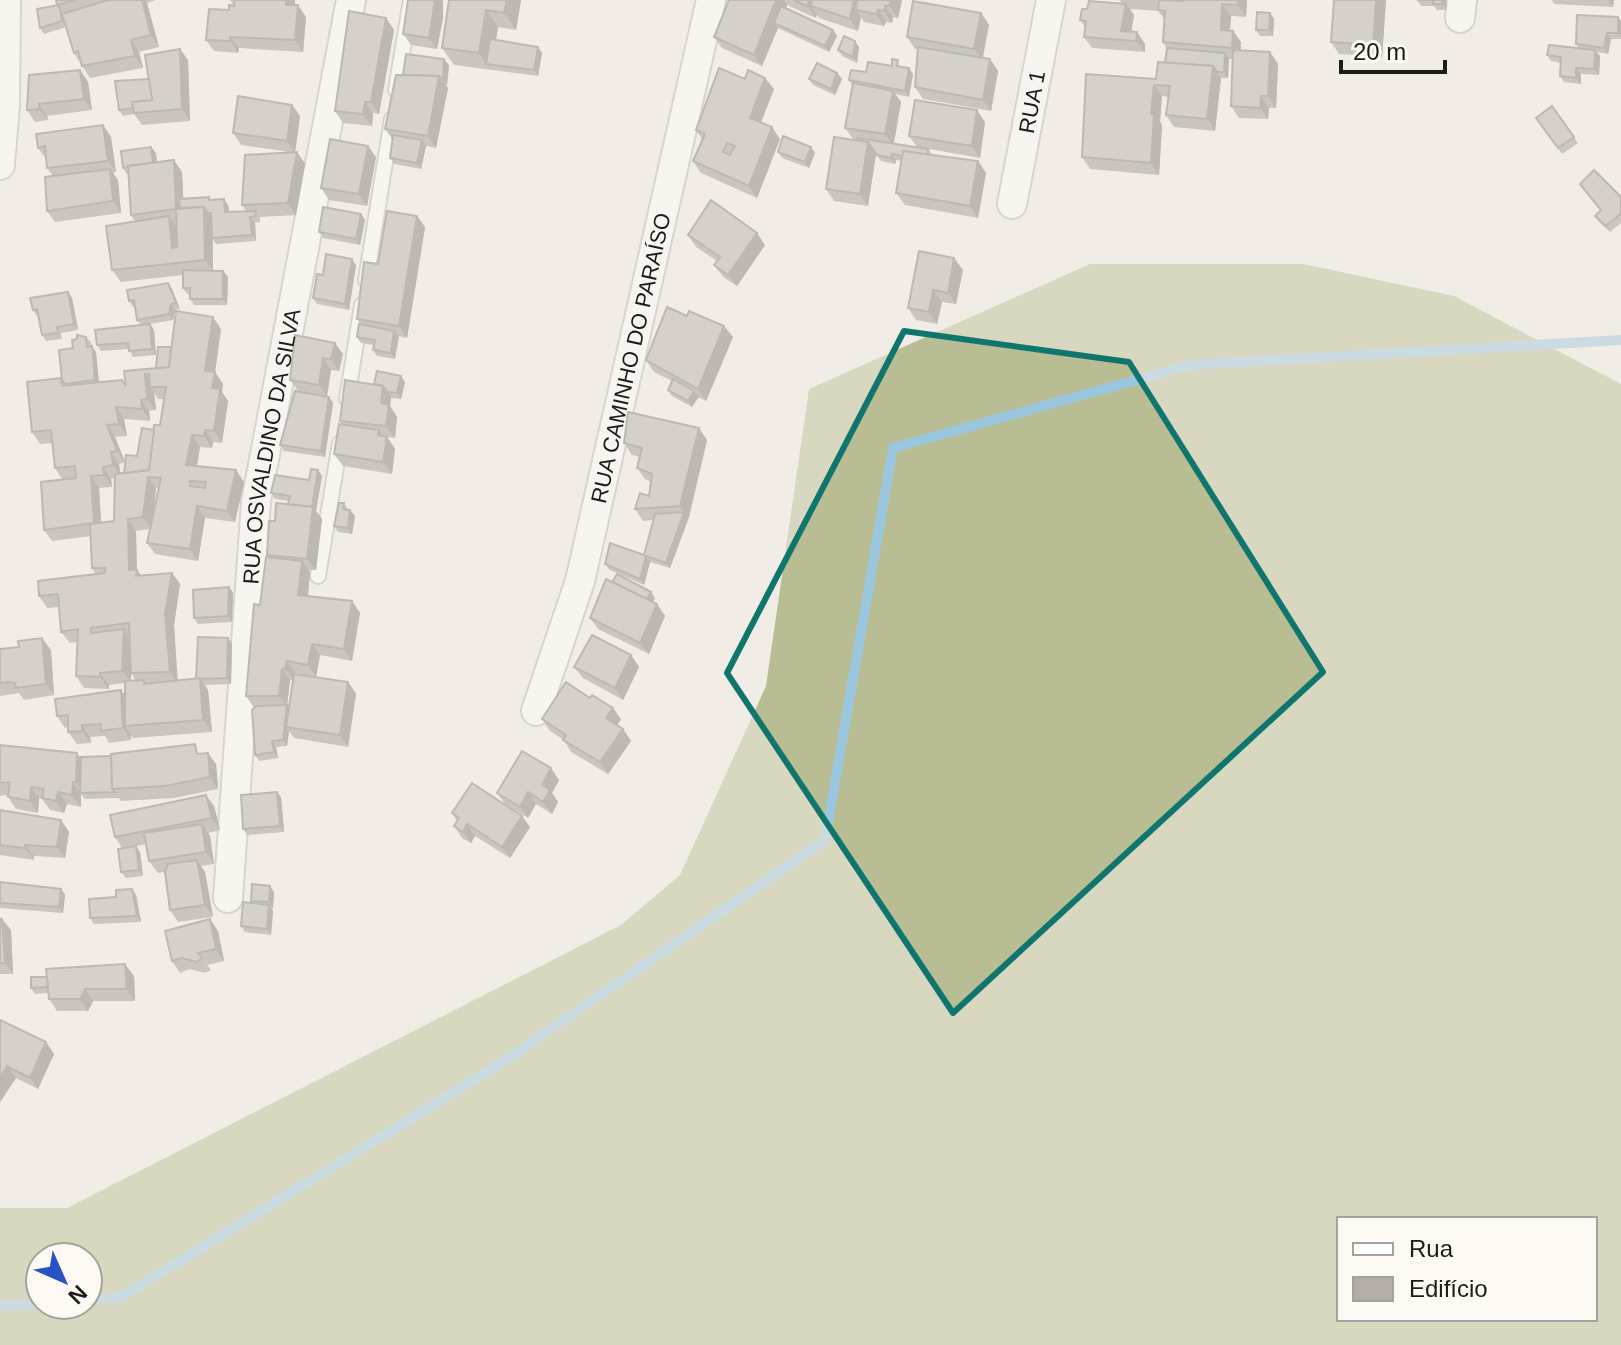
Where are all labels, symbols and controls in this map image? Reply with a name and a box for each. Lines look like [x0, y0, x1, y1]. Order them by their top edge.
scale bar [1341, 24, 1445, 74]
text: 20 m [1353, 38, 1406, 65]
street label: RUA 1 [1014, 68, 1050, 136]
street label: RUA CAMINHO DO PARAÍSO [586, 210, 676, 505]
street label: RUA OSVALDINO DA SILVA [238, 306, 305, 585]
legend [1337, 1217, 1597, 1321]
text: Rua [1409, 1235, 1454, 1262]
north arrow [24, 1241, 104, 1321]
text: Edifício [1409, 1275, 1488, 1302]
text: N [63, 1280, 92, 1309]

